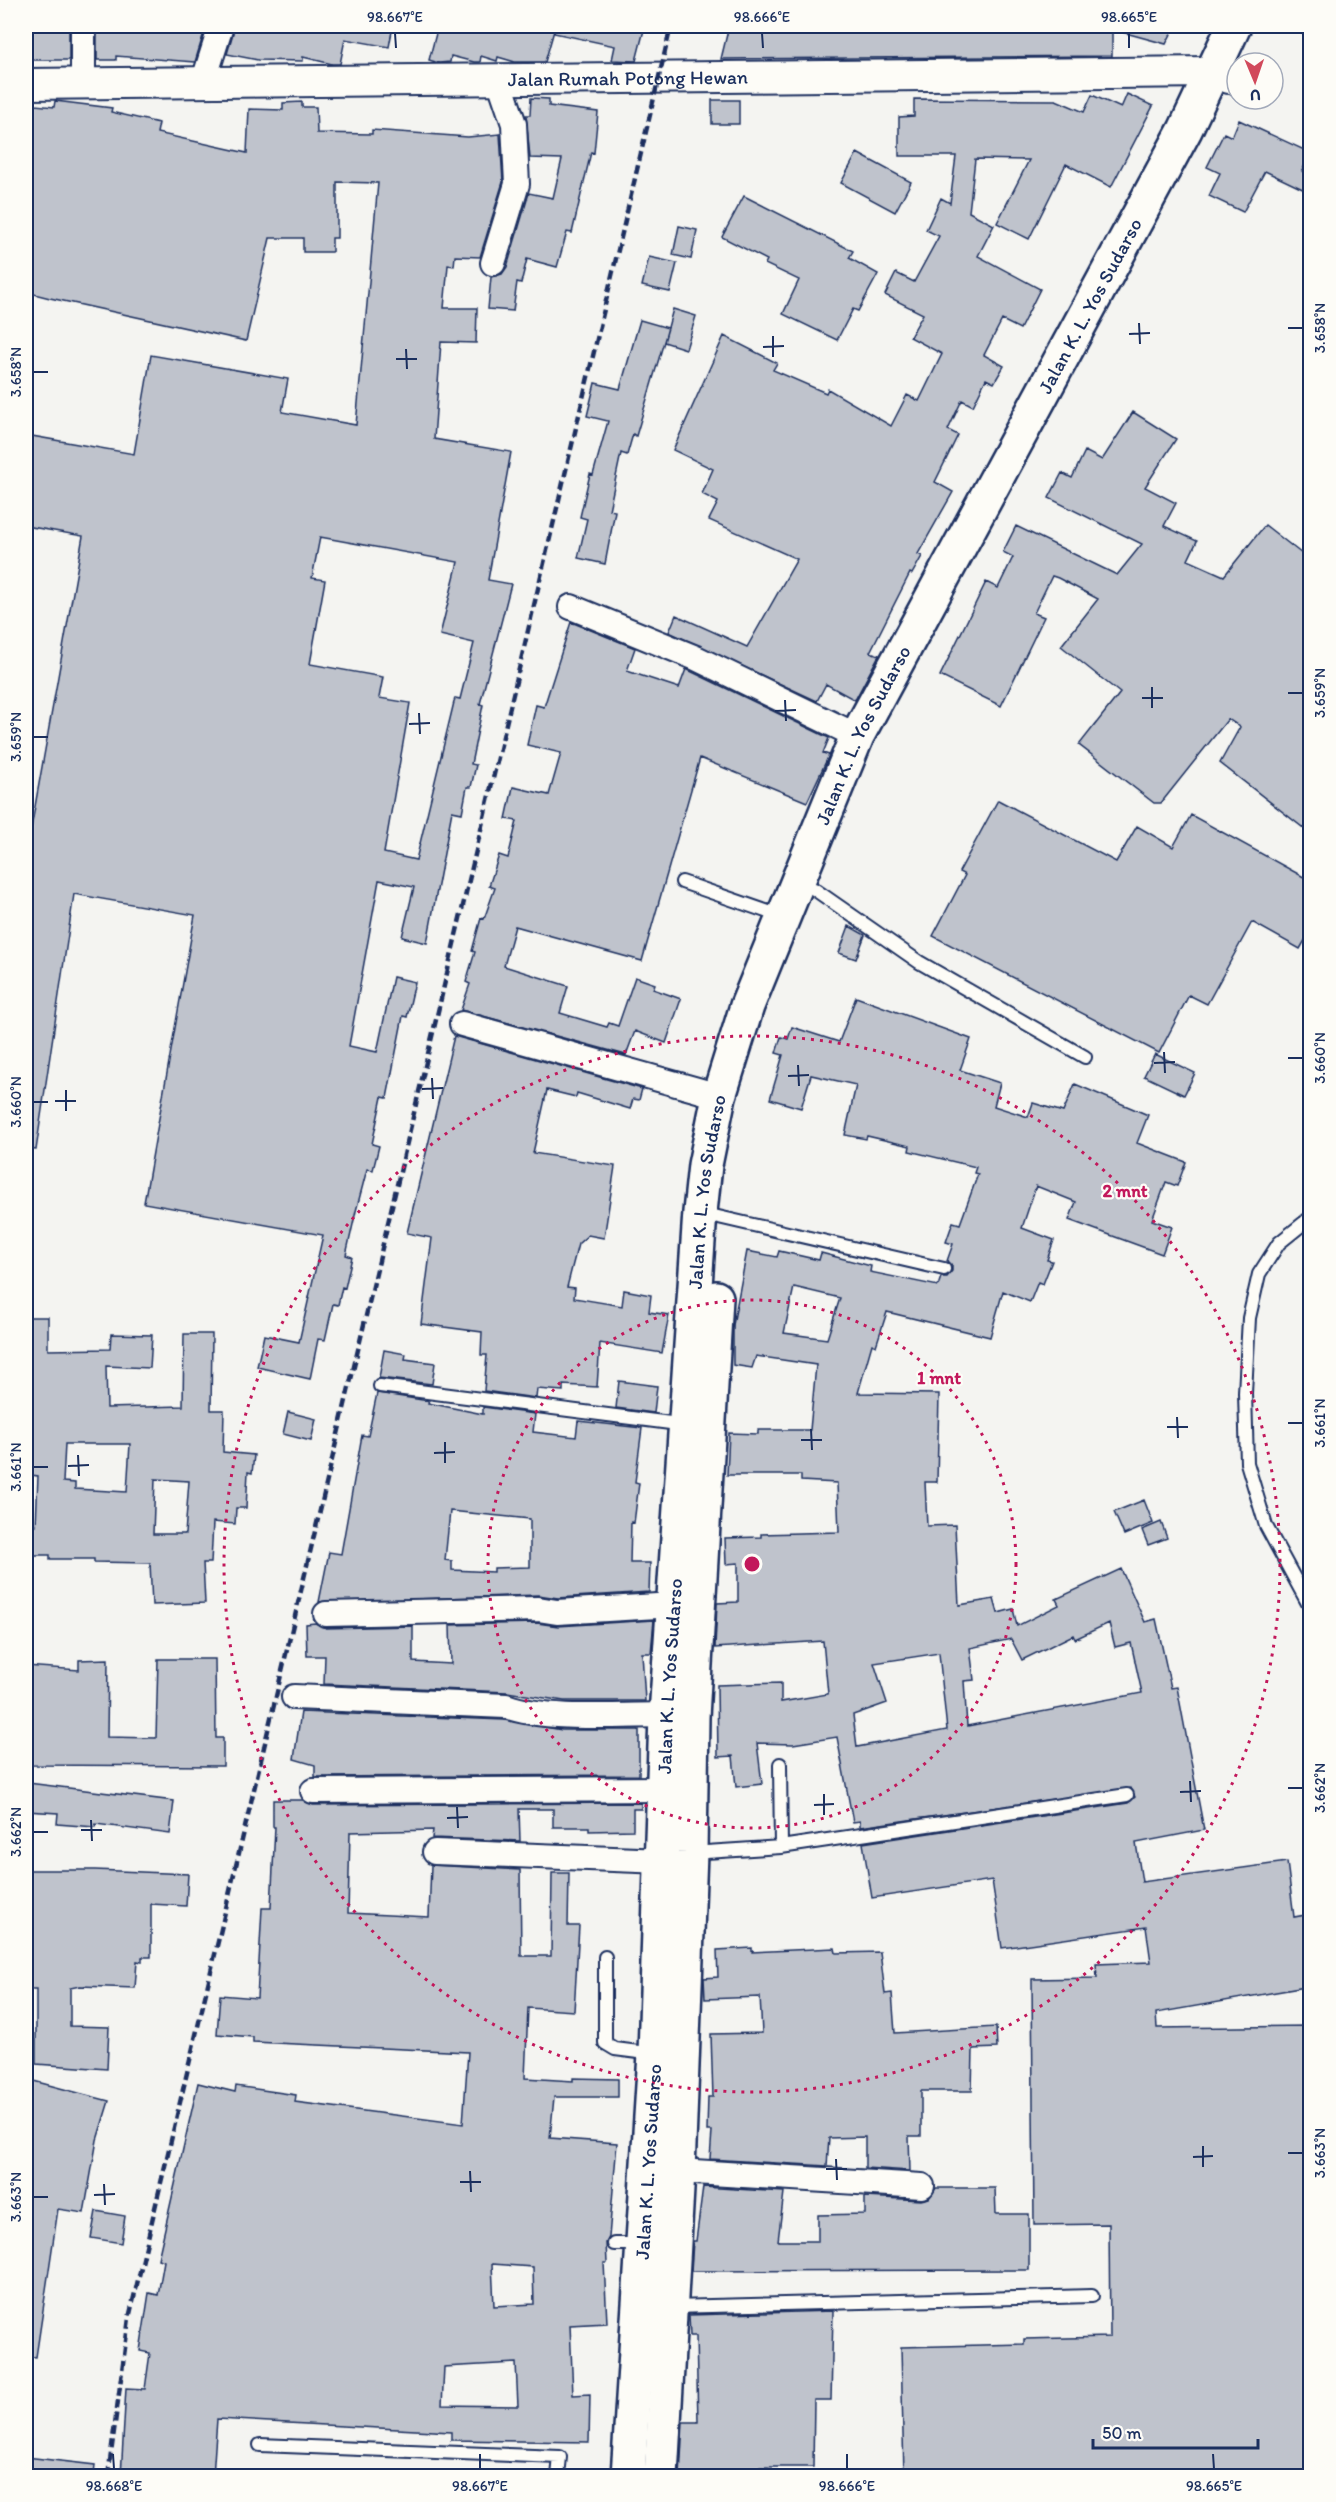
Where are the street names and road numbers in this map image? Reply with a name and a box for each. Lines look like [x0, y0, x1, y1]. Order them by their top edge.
street label: Jalan Rumah Potong Hewan [508, 65, 748, 91]
street label: Jalan K. L. Yos Sudarso [1033, 214, 1147, 398]
street label: Jalan K. L. Yos Sudarso [810, 641, 916, 828]
street label: Jalan K. L. Yos Sudarso [683, 1092, 731, 1290]
street label: Jalan K. L. Yos Sudarso [652, 1578, 687, 1774]
street label: Jalan K. L. Yos Sudarso [630, 2063, 666, 2260]

